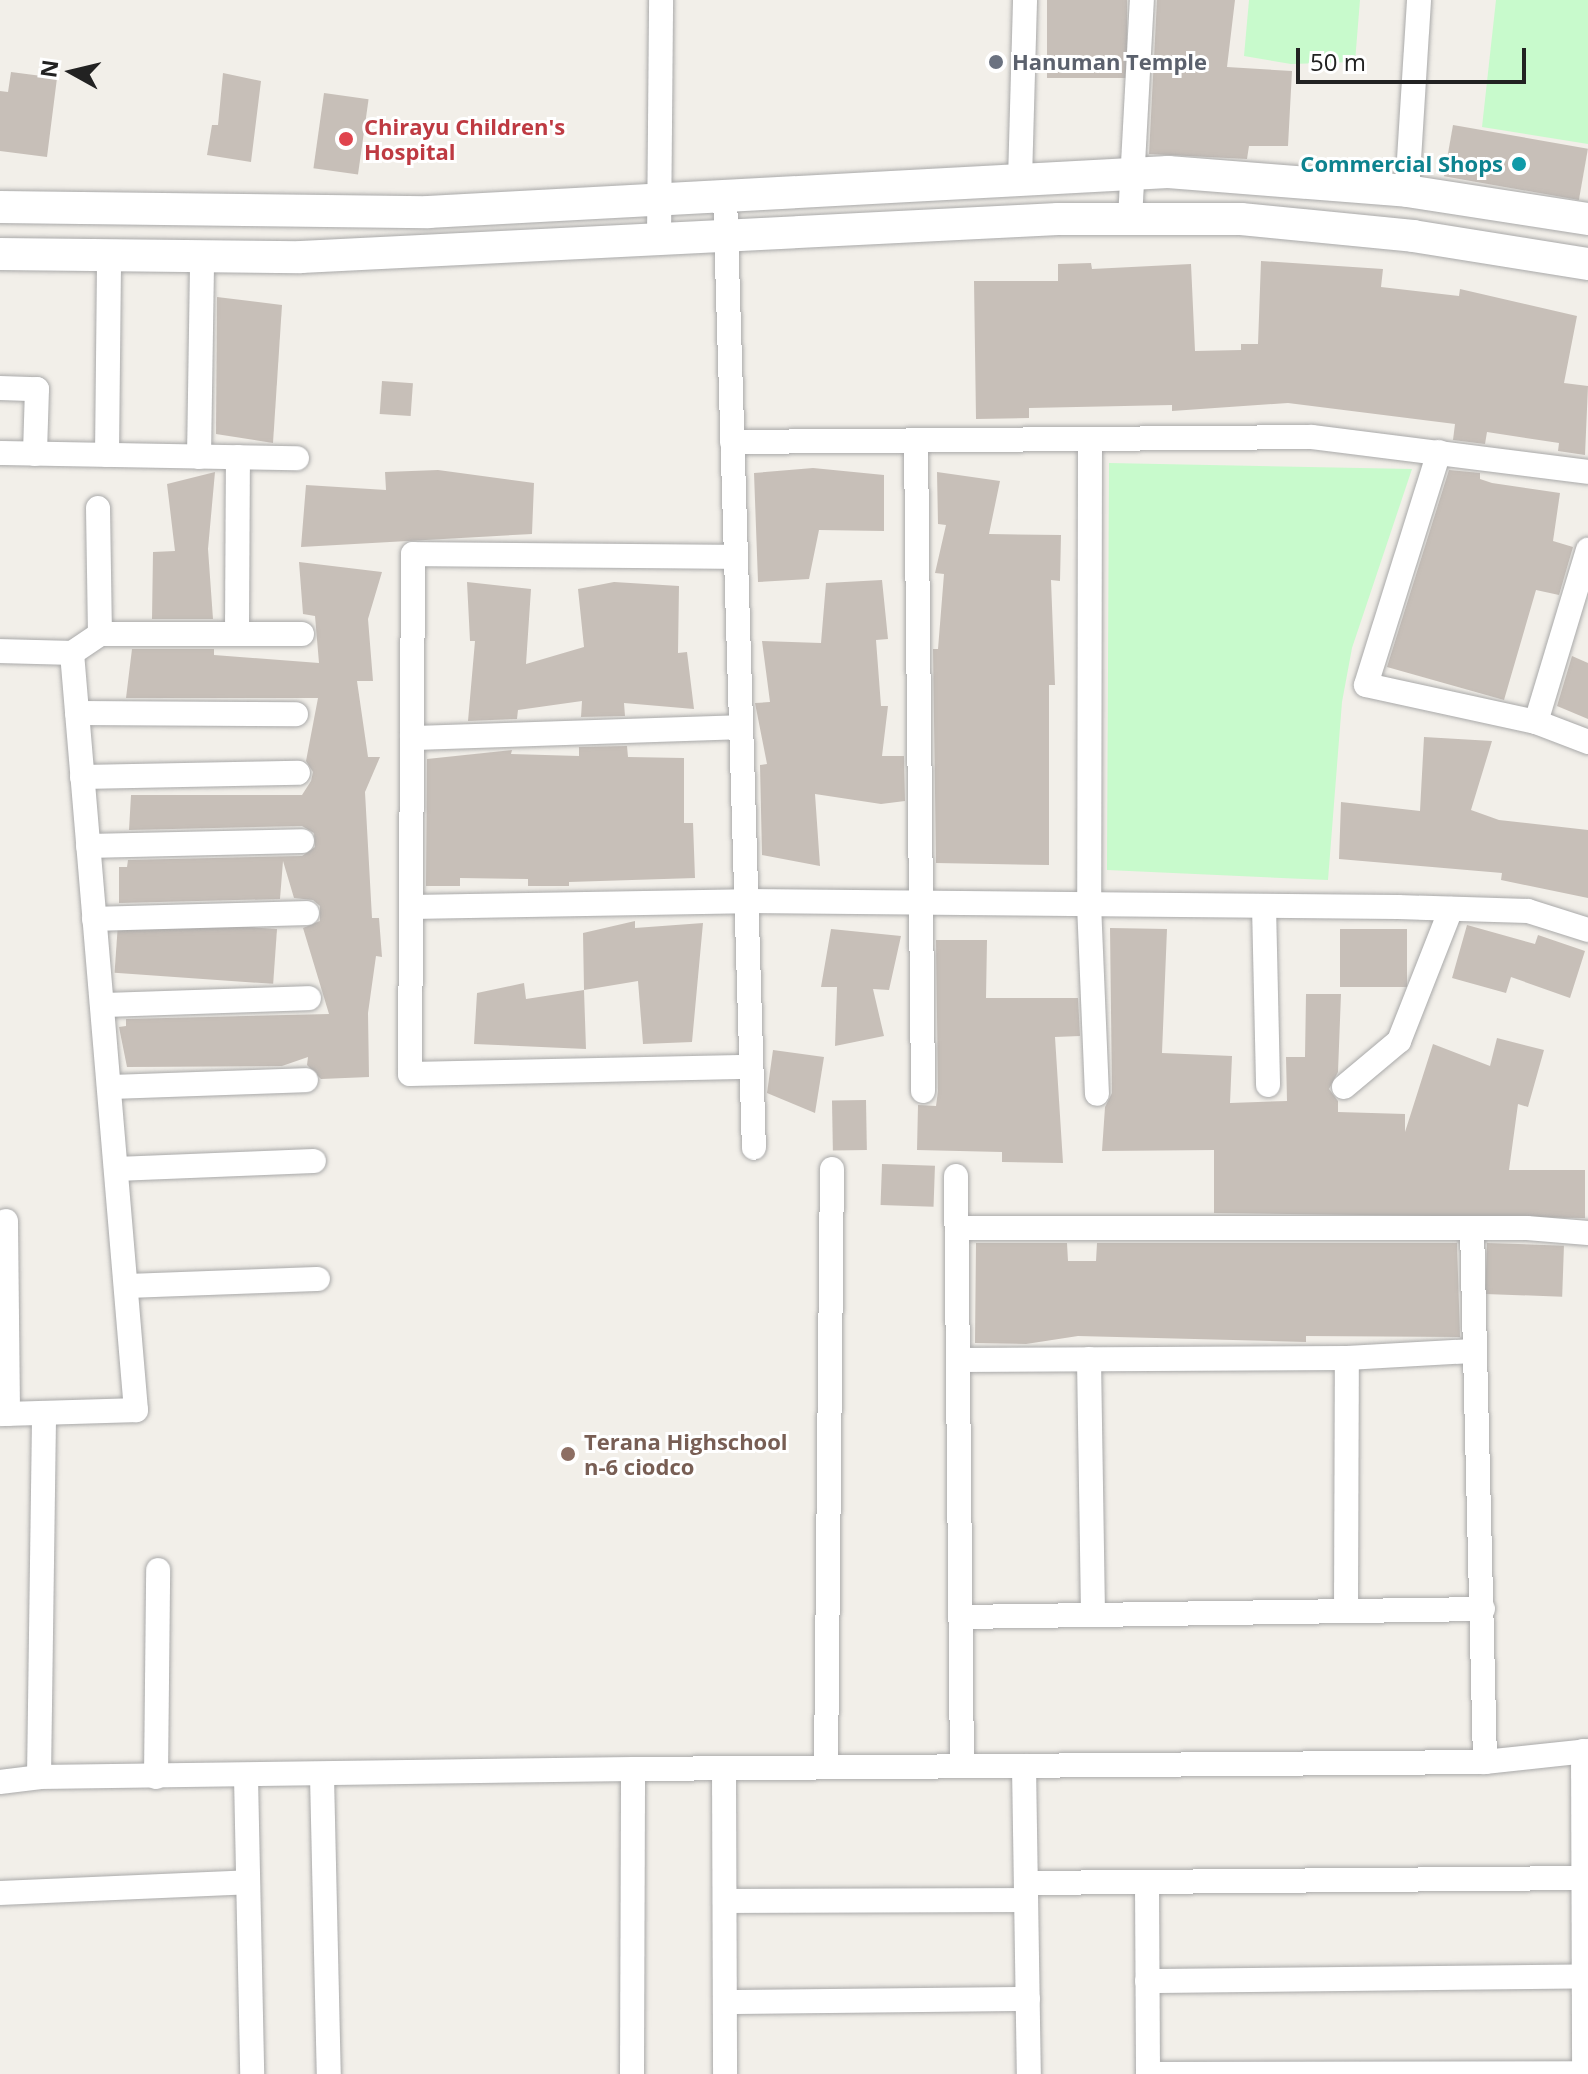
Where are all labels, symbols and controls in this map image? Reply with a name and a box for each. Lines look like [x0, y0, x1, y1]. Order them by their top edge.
north arrow [32, 32, 112, 112]
scale bar [1300, 32, 1530, 82]
text: 50 m [1310, 45, 1366, 78]
place label: Hanuman Temple [1012, 49, 1207, 75]
marker: Hanuman Temple [987, 53, 1005, 71]
text: N [32, 58, 64, 80]
place label: Chirayu Children's Hospital [364, 113, 565, 164]
marker: Chirayu Children's Hospital [335, 128, 357, 150]
place label: Commercial Shops [1300, 151, 1503, 177]
marker: Commercial Shops [1510, 155, 1528, 173]
place label: Terana Highschool n-6 ciodco [584, 1428, 788, 1480]
marker: Terana Highschool n-6 ciodco [559, 1445, 577, 1463]

